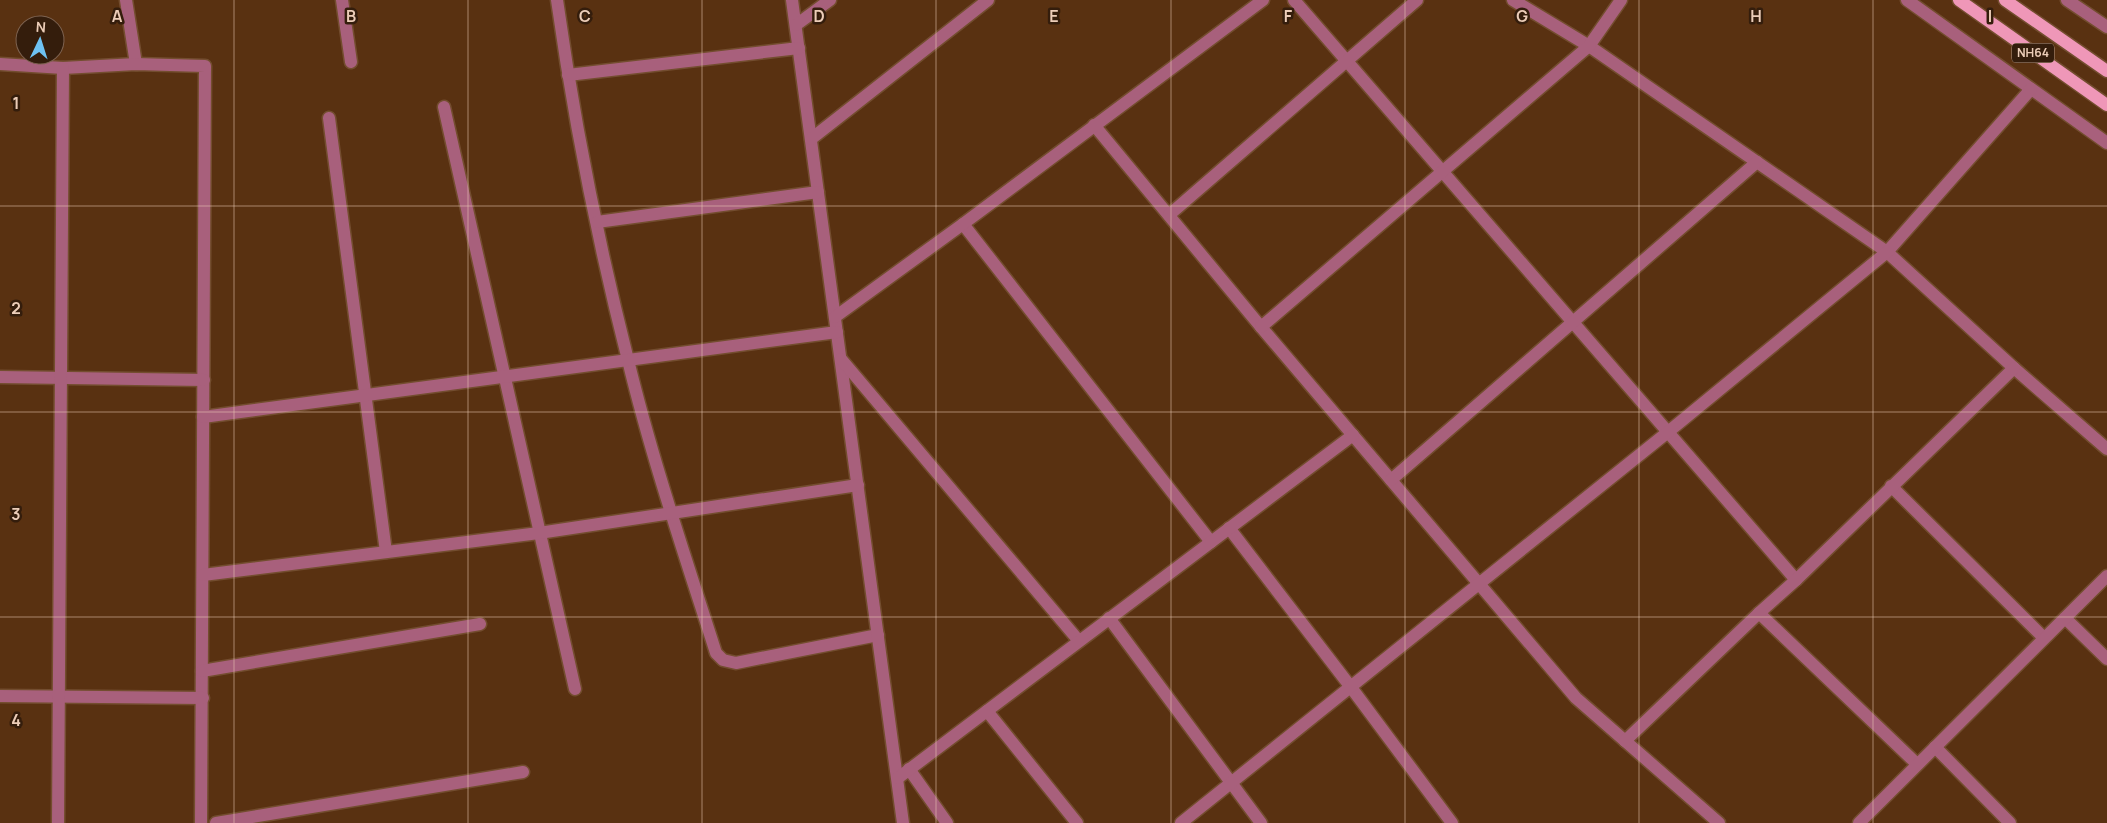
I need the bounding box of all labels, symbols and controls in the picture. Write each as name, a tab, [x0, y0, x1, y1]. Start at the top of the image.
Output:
text: A	[112, 5, 123, 27]
text: B	[346, 5, 356, 27]
text: C	[579, 5, 591, 27]
text: D	[813, 5, 825, 27]
text: E	[1049, 5, 1059, 27]
text: F	[1284, 5, 1293, 27]
text: G	[1516, 5, 1528, 27]
text: H	[1750, 5, 1762, 27]
text: I	[1988, 5, 1992, 27]
north arrow	[15, 15, 65, 65]
text: N	[35, 17, 47, 36]
road number: NH64	[2012, 44, 2054, 62]
text: 1	[12, 92, 20, 114]
text: 2	[11, 297, 21, 319]
text: 3	[11, 503, 21, 525]
text: 4	[11, 709, 21, 731]

